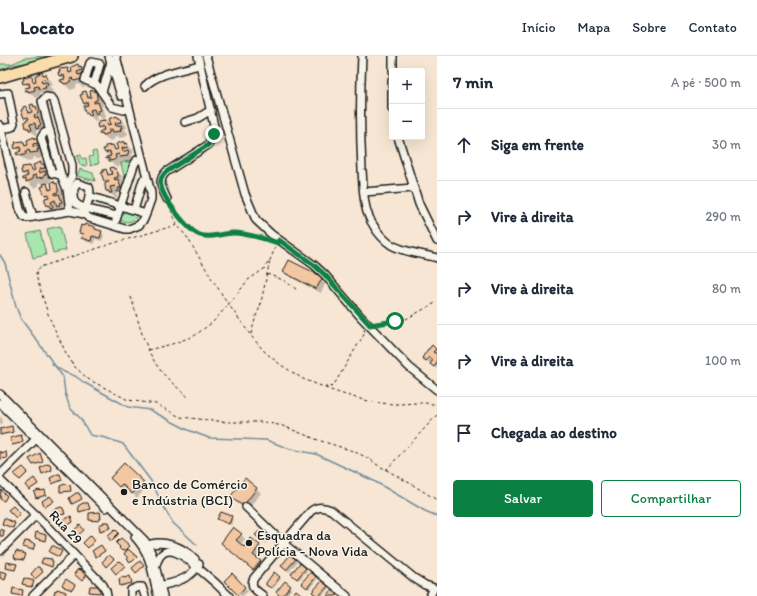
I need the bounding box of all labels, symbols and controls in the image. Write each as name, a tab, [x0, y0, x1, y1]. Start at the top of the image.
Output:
text: Locato	[20, 16, 74, 39]
text: Início	[522, 19, 556, 36]
text: Mapa	[578, 19, 610, 36]
text: Sobre	[632, 19, 666, 36]
text: Contato	[688, 19, 737, 36]
map controls	[389, 68, 425, 140]
button: +	[389, 68, 425, 104]
text: 7 min	[453, 72, 493, 92]
text: A pé · 500 m	[671, 75, 741, 90]
button: −	[389, 104, 425, 140]
route end	[205, 125, 223, 143]
icon: ahead	[453, 134, 475, 156]
text: Siga em frente	[491, 136, 584, 154]
text: 30 m	[712, 137, 741, 152]
icon: right	[453, 206, 475, 228]
text: Vire à direita	[491, 208, 574, 226]
text: 290 m	[705, 209, 741, 224]
icon: right	[453, 278, 475, 300]
text: Vire à direita	[491, 280, 574, 298]
text: 80 m	[712, 281, 741, 296]
route start	[386, 312, 404, 330]
icon: right	[453, 350, 475, 372]
text: Vire à direita	[491, 352, 574, 370]
text: 100 m	[705, 353, 741, 368]
icon: arrive	[453, 422, 475, 444]
text: Chegada ao destino	[491, 424, 617, 442]
place label: Banco de Comércio e Indústria (BCI)	[132, 476, 248, 509]
button: Salvar	[453, 480, 593, 517]
button: Compartilhar	[601, 480, 741, 517]
marker: Banco de Comércio e Indústria (BCI)	[119, 487, 129, 497]
street label: Rua 29	[45, 507, 86, 548]
place label: Esquadra da Polícia - Nova Vida	[257, 527, 369, 560]
marker: Esquadra da Polícia - Nova Vida	[244, 538, 254, 548]

